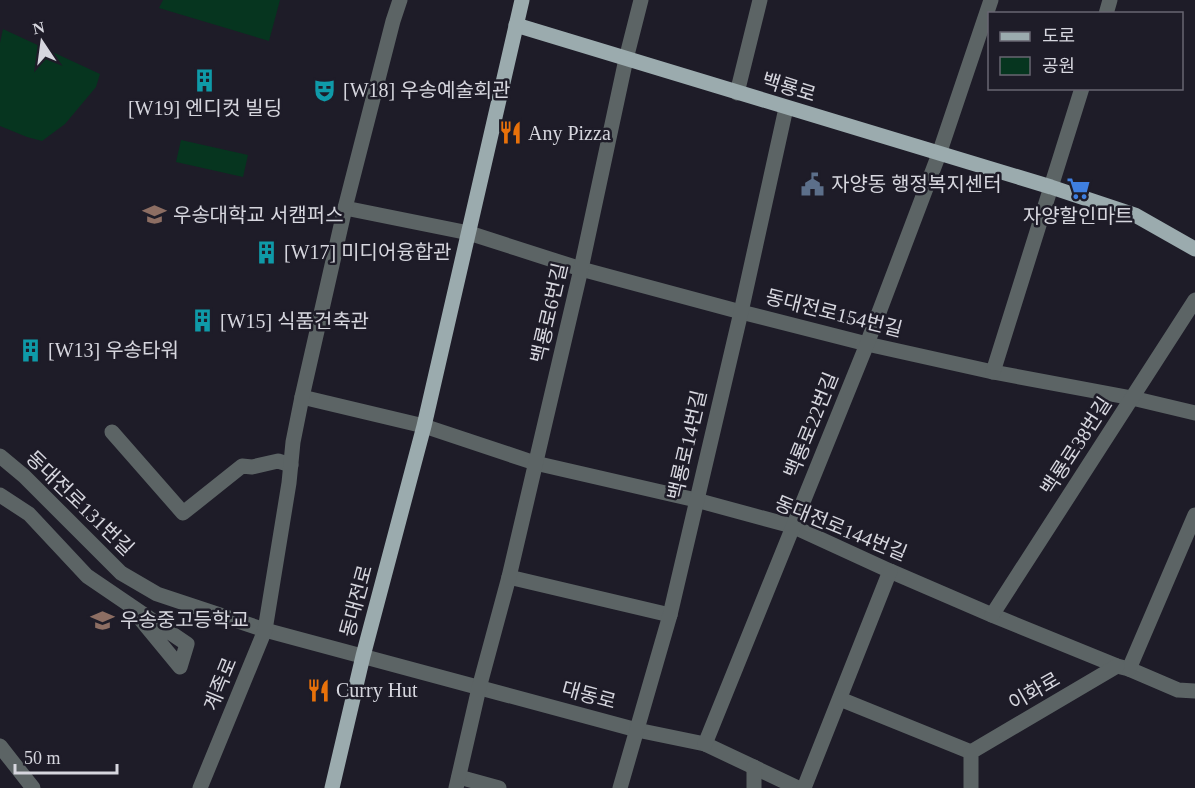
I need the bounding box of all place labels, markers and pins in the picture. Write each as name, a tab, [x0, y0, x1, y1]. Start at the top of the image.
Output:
building icon: [W19] 엔디컷 빌딩	[192, 67, 218, 93]
theatre icon: [W18] 우송예술회관	[312, 77, 338, 103]
place label: [W18] 우송예술회관	[343, 79, 511, 101]
place label: [W19] 엔디컷 빌딩	[128, 97, 282, 119]
restaurant icon: Any Pizza	[497, 120, 523, 146]
place label: Any Pizza	[528, 122, 611, 145]
public building icon: 자양동 행정복지센터	[800, 171, 826, 197]
place label: 자양동 행정복지센터	[831, 173, 1002, 195]
supermarket icon: 자양할인마트	[1065, 175, 1091, 201]
school or university icon: 우송대학교 서캠퍼스	[142, 202, 168, 228]
place label: 우송대학교 서캠퍼스	[173, 204, 344, 226]
place label: 자양할인마트	[1023, 205, 1133, 227]
building icon: [W17] 미디어융합관	[253, 239, 279, 265]
place label: [W17] 미디어융합관	[284, 241, 452, 263]
building icon: [W15] 식품건축관	[189, 308, 215, 334]
place label: [W15] 식품건축관	[220, 310, 369, 332]
building icon: [W13] 우송타워	[17, 337, 43, 363]
place label: [W13] 우송타워	[48, 339, 179, 361]
school or university icon: 우송중고등학교	[89, 607, 115, 633]
place label: 우송중고등학교	[120, 609, 249, 631]
restaurant icon: Curry Hut	[305, 677, 331, 703]
place label: Curry Hut	[336, 679, 418, 702]

